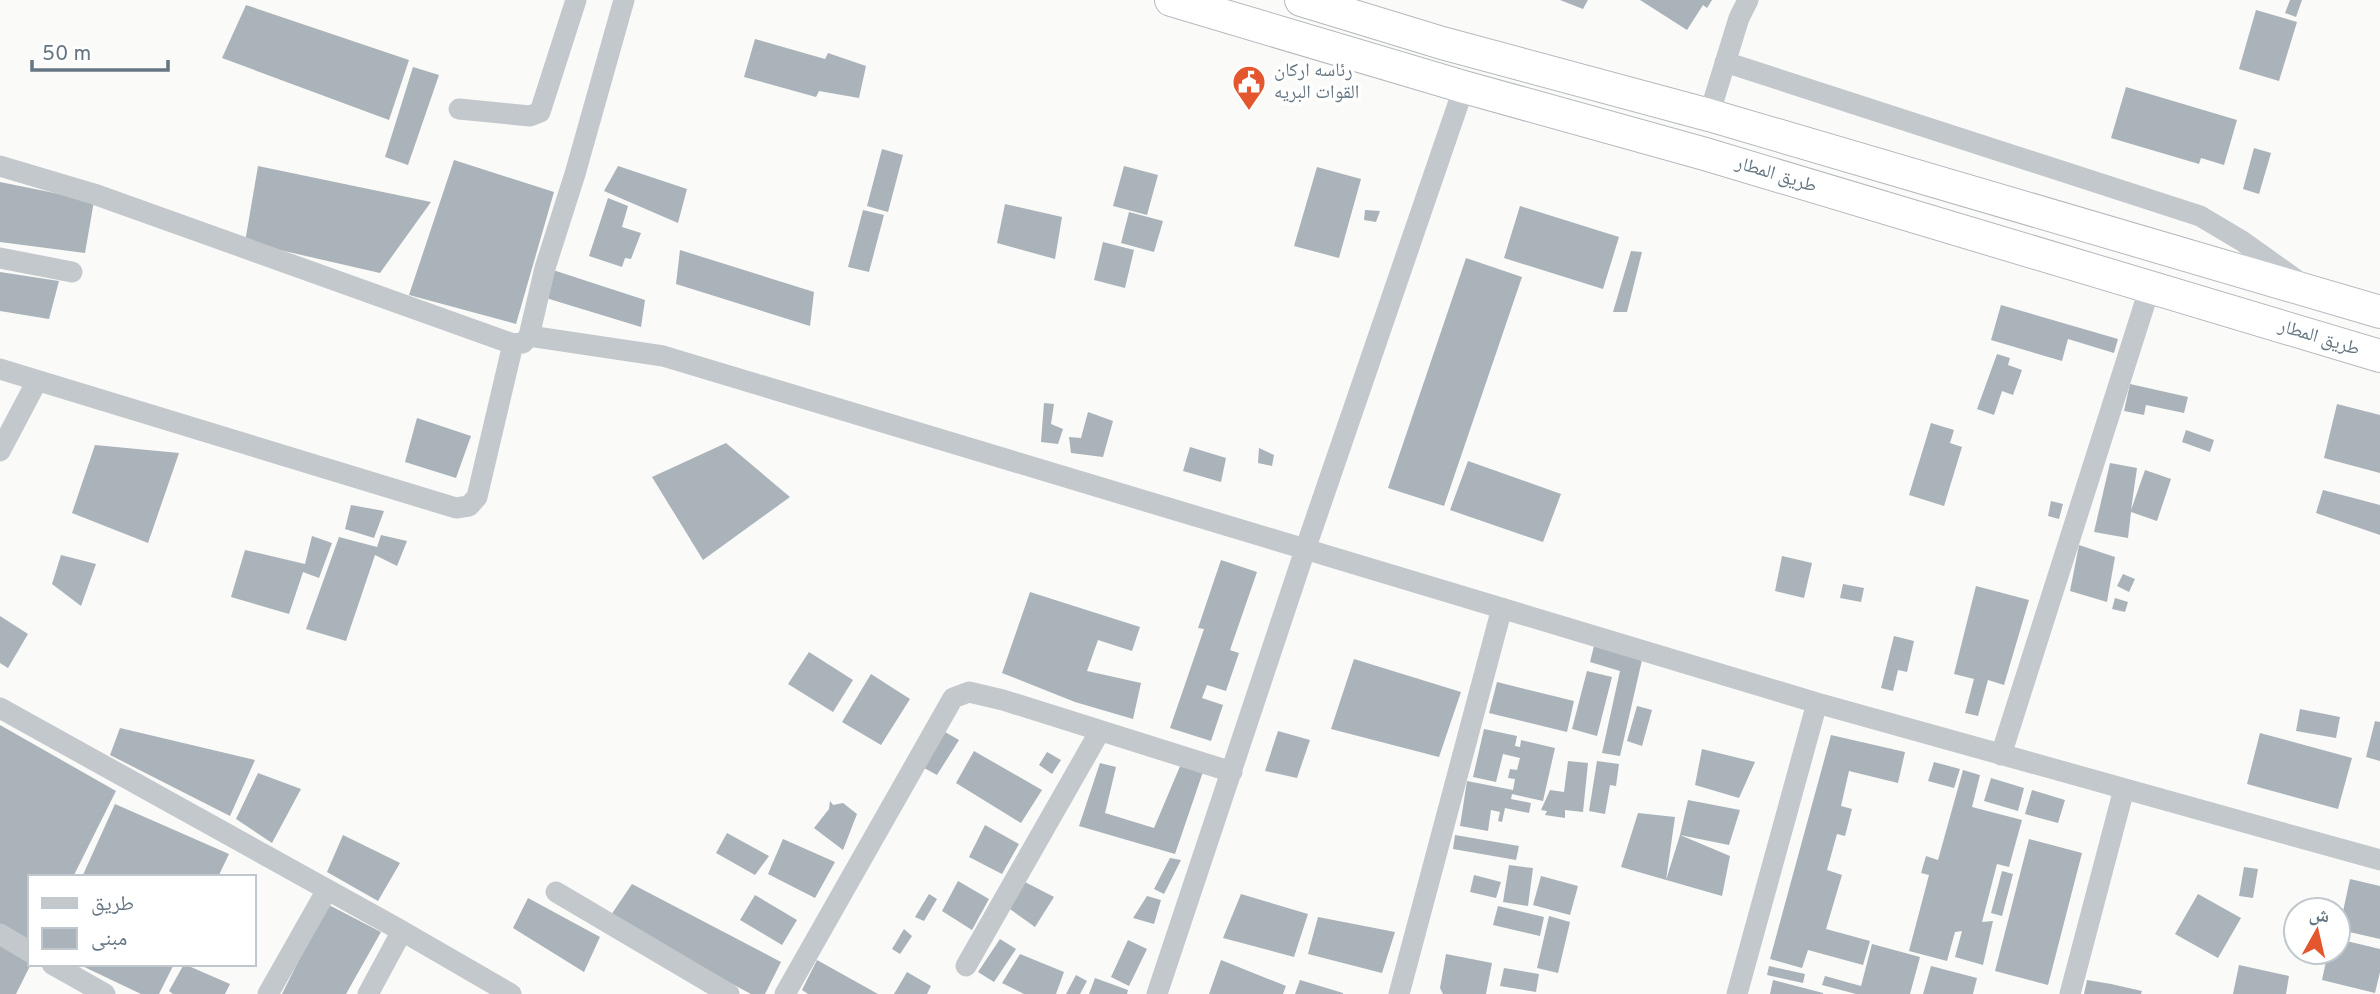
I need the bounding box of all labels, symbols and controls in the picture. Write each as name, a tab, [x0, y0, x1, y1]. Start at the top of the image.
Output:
scale bar	[32, 28, 168, 72]
text: 50 m	[42, 41, 91, 68]
place label: رئاسه اركان القوات البريه	[1274, 59, 1359, 105]
public building icon: رئاسه اركان القوات البريه	[1230, 63, 1268, 112]
street label: طريق المطار	[1731, 151, 1820, 199]
street label: طريق المطار	[2274, 314, 2363, 362]
legend	[28, 875, 256, 966]
text: طريق	[91, 891, 134, 918]
north arrow	[2282, 896, 2352, 966]
text: ش	[2307, 903, 2331, 929]
text: مبنى	[91, 926, 127, 953]

